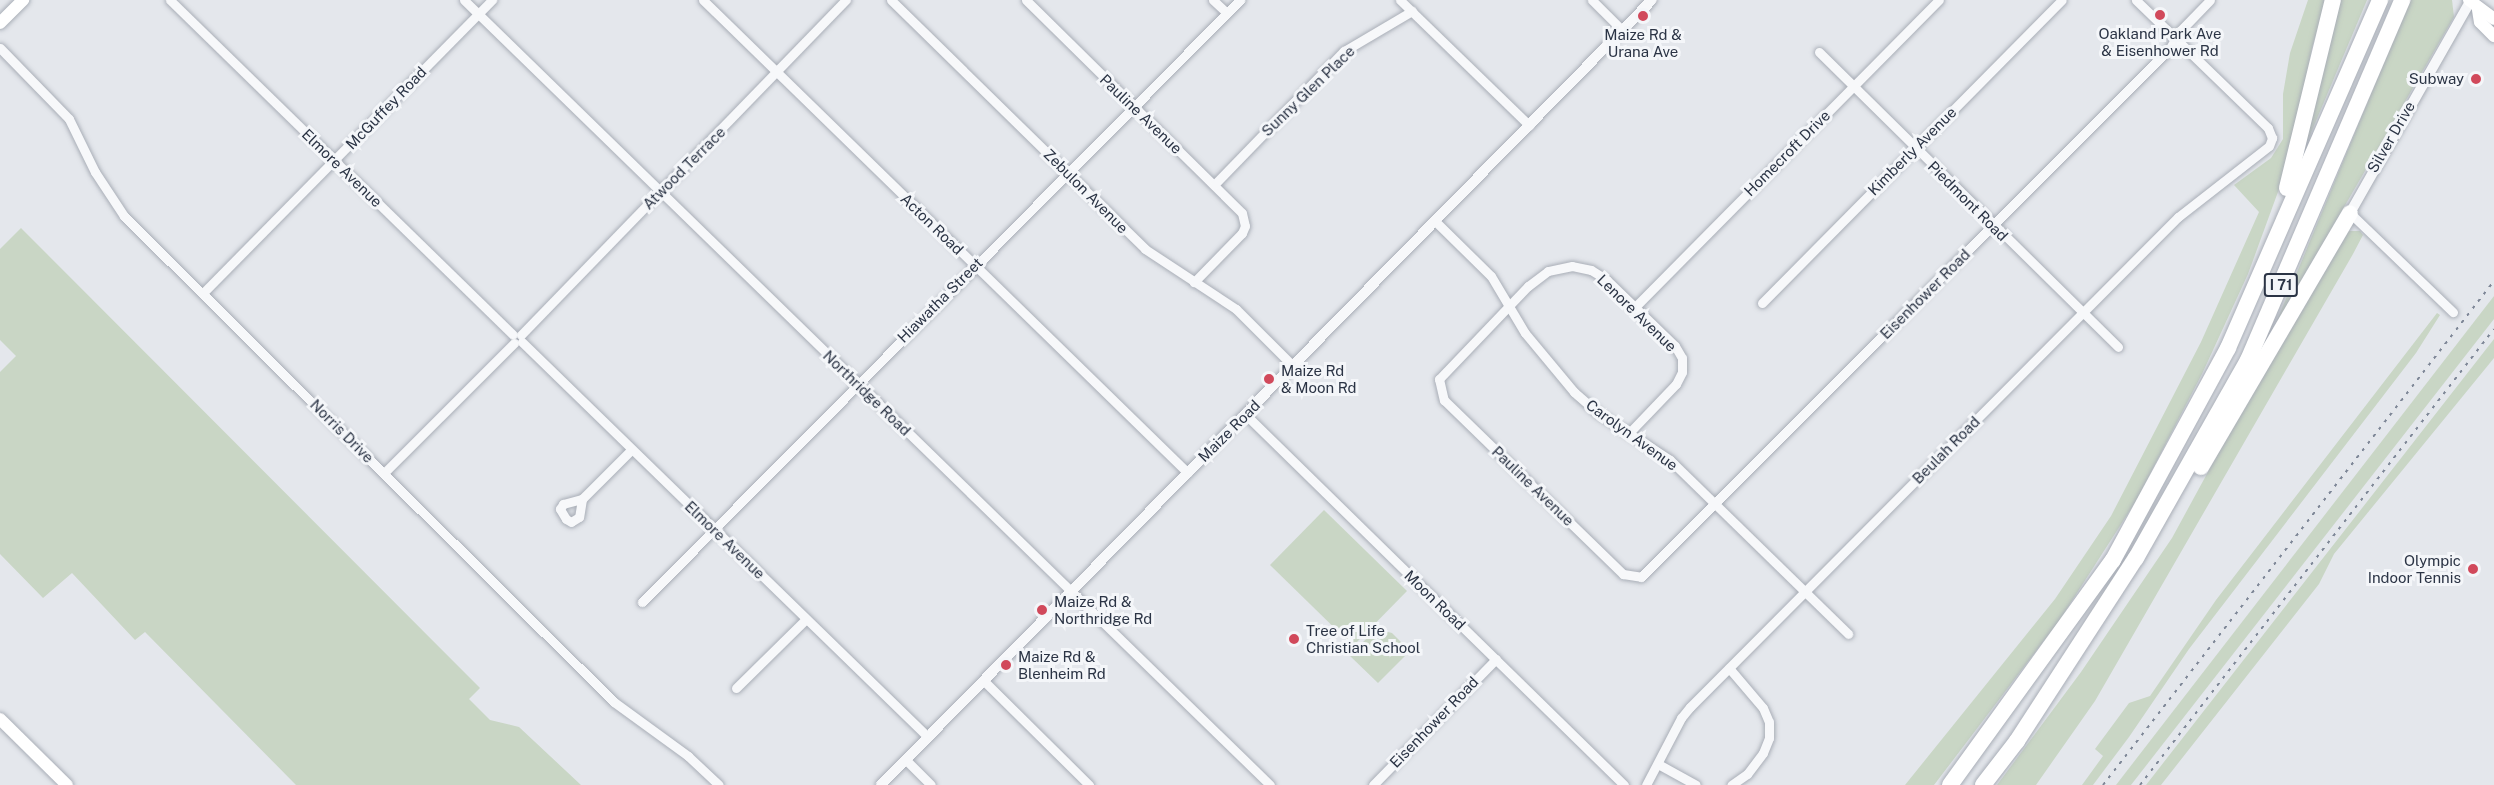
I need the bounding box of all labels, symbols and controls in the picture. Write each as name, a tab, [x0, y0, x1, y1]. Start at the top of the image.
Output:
marker: Oakland Park Ave & Eisenhower Rd	[2153, 8, 2167, 22]
marker: Maize Rd & Urana Ave	[1636, 9, 1650, 23]
place label: Oakland Park Ave & Eisenhower Rd	[2099, 24, 2221, 59]
place label: Maize Rd & Urana Ave	[1604, 25, 1682, 60]
street label: Sunny Glen Place	[1258, 42, 1358, 140]
street label: McGuffey Road	[342, 63, 430, 153]
street label: Pauline Avenue	[1096, 70, 1186, 158]
place label: Subway	[2409, 70, 2464, 88]
marker: Subway	[2469, 72, 2483, 86]
street label: Silver Drive	[2363, 98, 2419, 176]
street label: Kimberly Avenue	[1864, 103, 1960, 199]
street label: Homecroft Drive	[1740, 106, 1834, 200]
street label: Atwood Terrace	[639, 123, 729, 213]
street label: Elmore Avenue	[298, 125, 386, 211]
street label: Zebulon Avenue	[1040, 145, 1132, 237]
street label: Piedmont Road	[1924, 157, 2012, 245]
street label: Acton Road	[897, 190, 967, 258]
street label: Eisenhower Road	[1876, 245, 1974, 343]
street label: Hiawatha Street	[894, 254, 986, 346]
street label: Lenore Avenue	[1594, 271, 1680, 355]
road number: I 71	[2263, 274, 2299, 296]
street label: Northridge Road	[819, 347, 915, 439]
place label: Maize Rd & Moon Rd	[1281, 361, 1357, 396]
marker: Maize Rd & Moon Rd	[1262, 372, 1276, 386]
street label: Norris Drive	[307, 396, 377, 466]
street label: Maize Road	[1194, 396, 1264, 466]
street label: Carolyn Avenue	[1583, 396, 1681, 474]
street label: Beulah Road	[1909, 413, 1983, 487]
street label: Pauline Avenue	[1488, 442, 1578, 530]
street label: Elmore Avenue	[681, 497, 769, 583]
place label: Olympic Indoor Tennis	[2368, 551, 2461, 586]
marker: Olympic Indoor Tennis	[2466, 562, 2480, 576]
street label: Moon Road	[1401, 566, 1469, 634]
place label: Maize Rd & Northridge Rd	[1054, 592, 1152, 627]
marker: Maize Rd & Northridge Rd	[1035, 603, 1049, 617]
place label: Tree of Life Christian School	[1306, 621, 1420, 656]
marker: Tree of Life Christian School	[1287, 632, 1301, 646]
place label: Maize Rd & Blenheim Rd	[1018, 647, 1106, 682]
marker: Maize Rd & Blenheim Rd	[999, 658, 1013, 672]
street label: Eisenhower Road	[1386, 673, 1482, 771]

